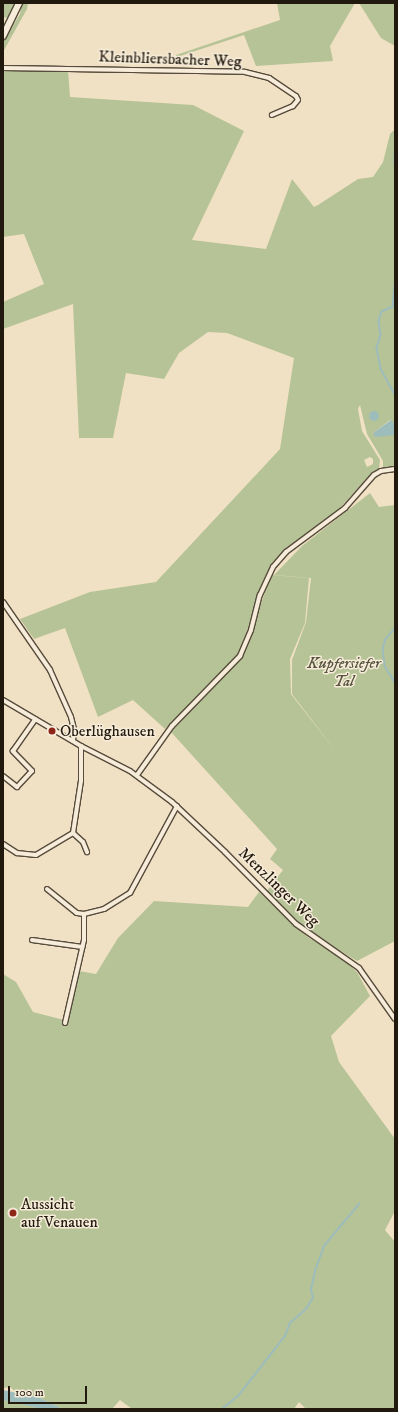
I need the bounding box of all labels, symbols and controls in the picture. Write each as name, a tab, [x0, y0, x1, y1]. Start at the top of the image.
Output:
street label: Kleinbliersbacher Weg	[98, 47, 242, 71]
park label: Kupfersiefer Tal	[307, 653, 381, 691]
place label: Oberlüghausen	[60, 721, 155, 741]
marker: Oberlüghausen	[47, 726, 57, 736]
street label: Menzlinger Weg	[234, 843, 324, 931]
place label: Aussicht auf Venauen	[21, 1194, 98, 1232]
marker: Aussicht auf Venauen	[8, 1208, 18, 1218]
scale bar	[10, 1378, 89, 1404]
text: 100 m	[15, 1385, 44, 1400]

